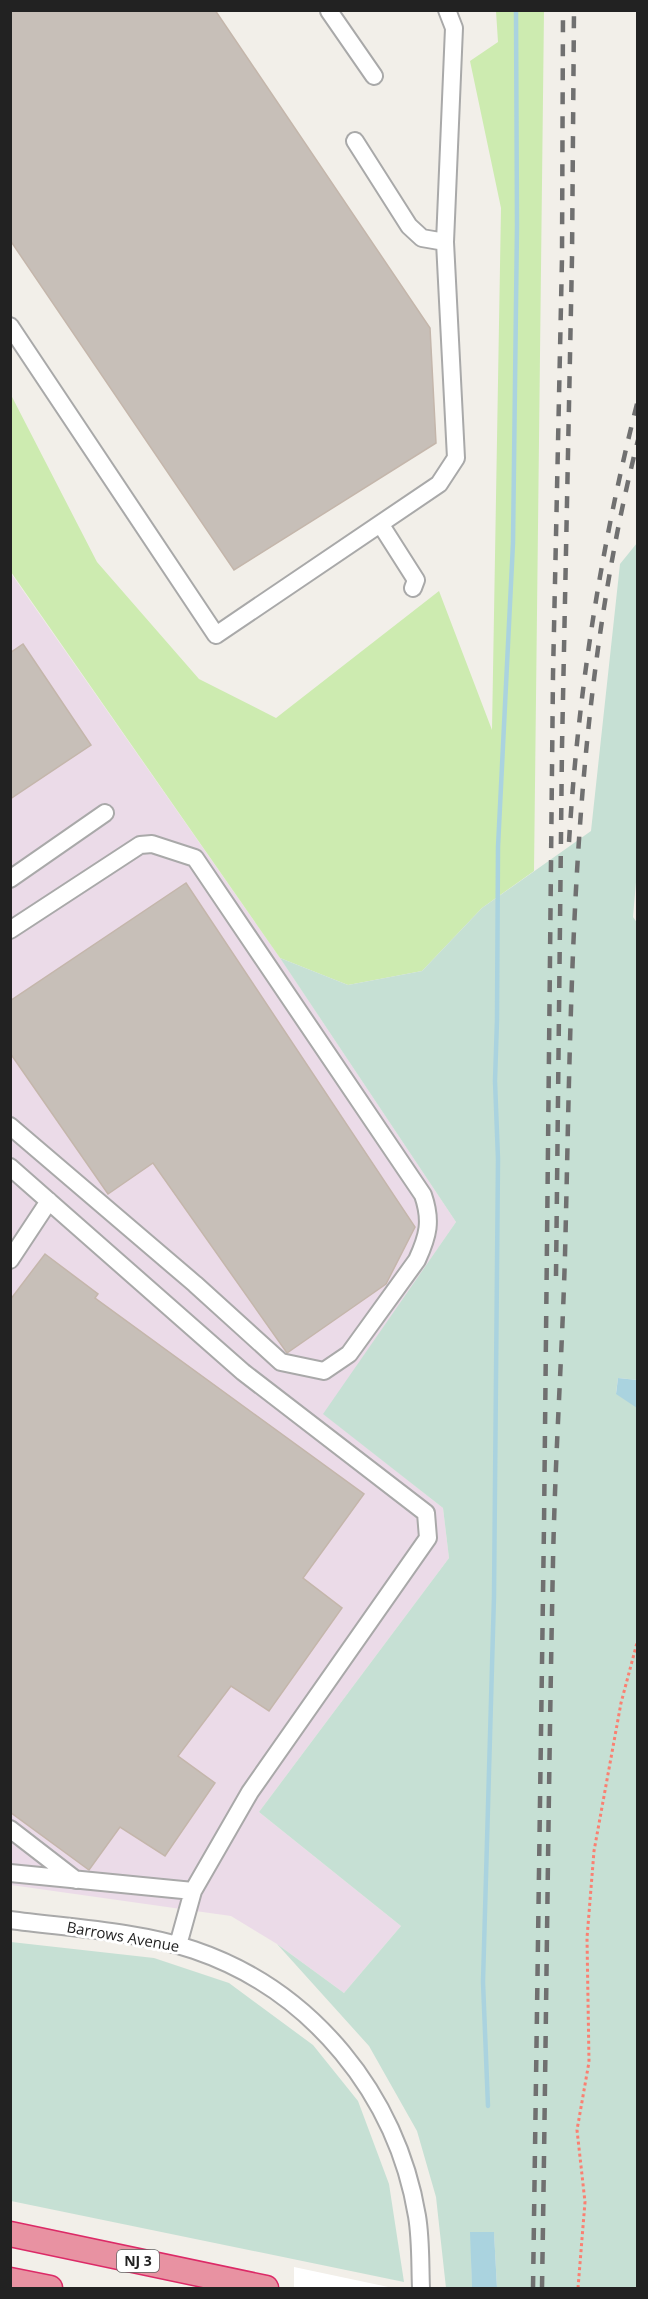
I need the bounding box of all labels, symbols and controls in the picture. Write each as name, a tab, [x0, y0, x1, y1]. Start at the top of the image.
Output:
street label: Barrows Avenue	[65, 1916, 181, 1956]
road number: NJ 3	[117, 2250, 159, 2272]

